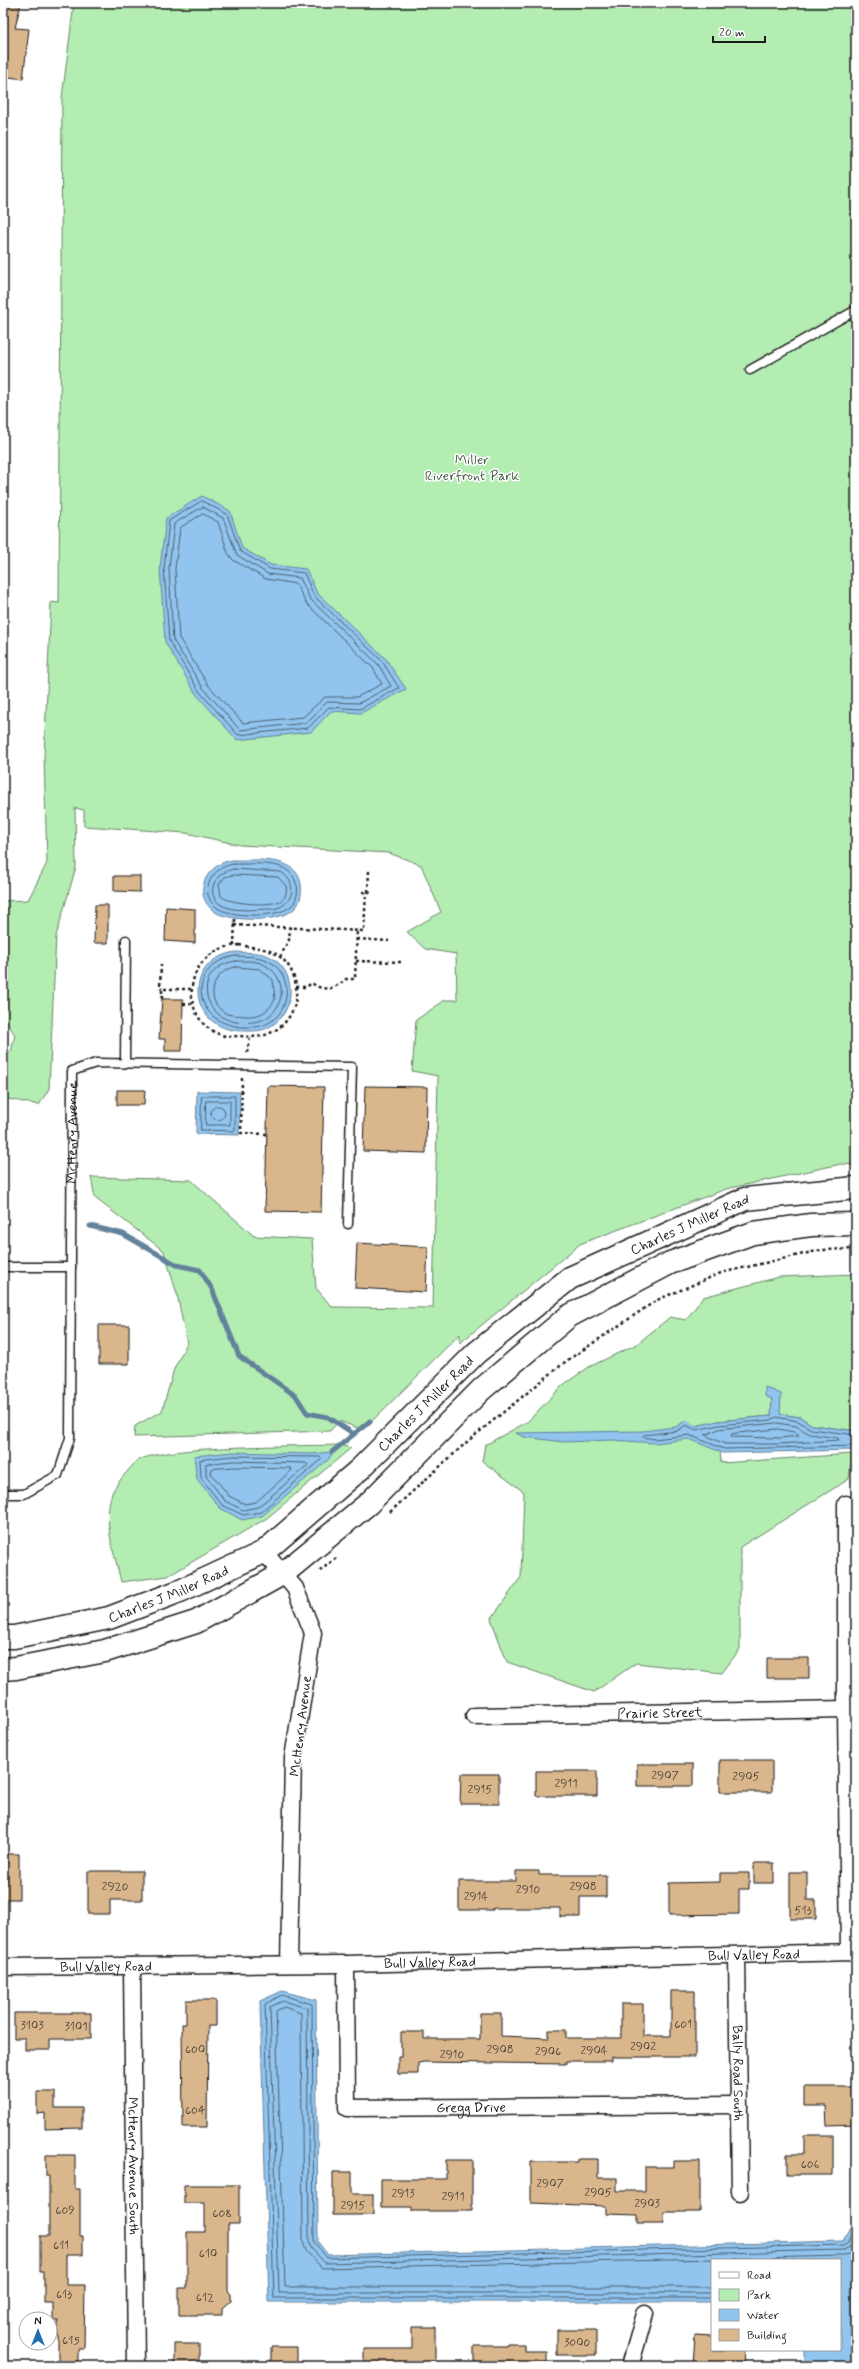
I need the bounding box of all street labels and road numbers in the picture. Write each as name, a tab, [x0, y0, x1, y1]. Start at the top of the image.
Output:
street label: McHenry Avenue	[63, 1082, 82, 1184]
street label: Charles J Miller Road	[628, 1191, 750, 1260]
street label: Charles J Miller Road	[374, 1352, 478, 1456]
street label: Charles J Miller Road	[106, 1562, 232, 1627]
street label: McHenry Avenue	[286, 1675, 316, 1778]
street label: Prairie Street	[617, 1704, 704, 1723]
street label: Bull Valley Road	[708, 1945, 800, 1965]
street label: Bull Valley Road	[384, 1953, 476, 1973]
street label: Bull Valley Road	[60, 1958, 152, 1977]
street label: Bally Road South	[728, 2025, 747, 2121]
street label: McHenry Avenue South	[123, 2097, 143, 2235]
street label: Gregg Drive	[436, 2099, 506, 2118]

